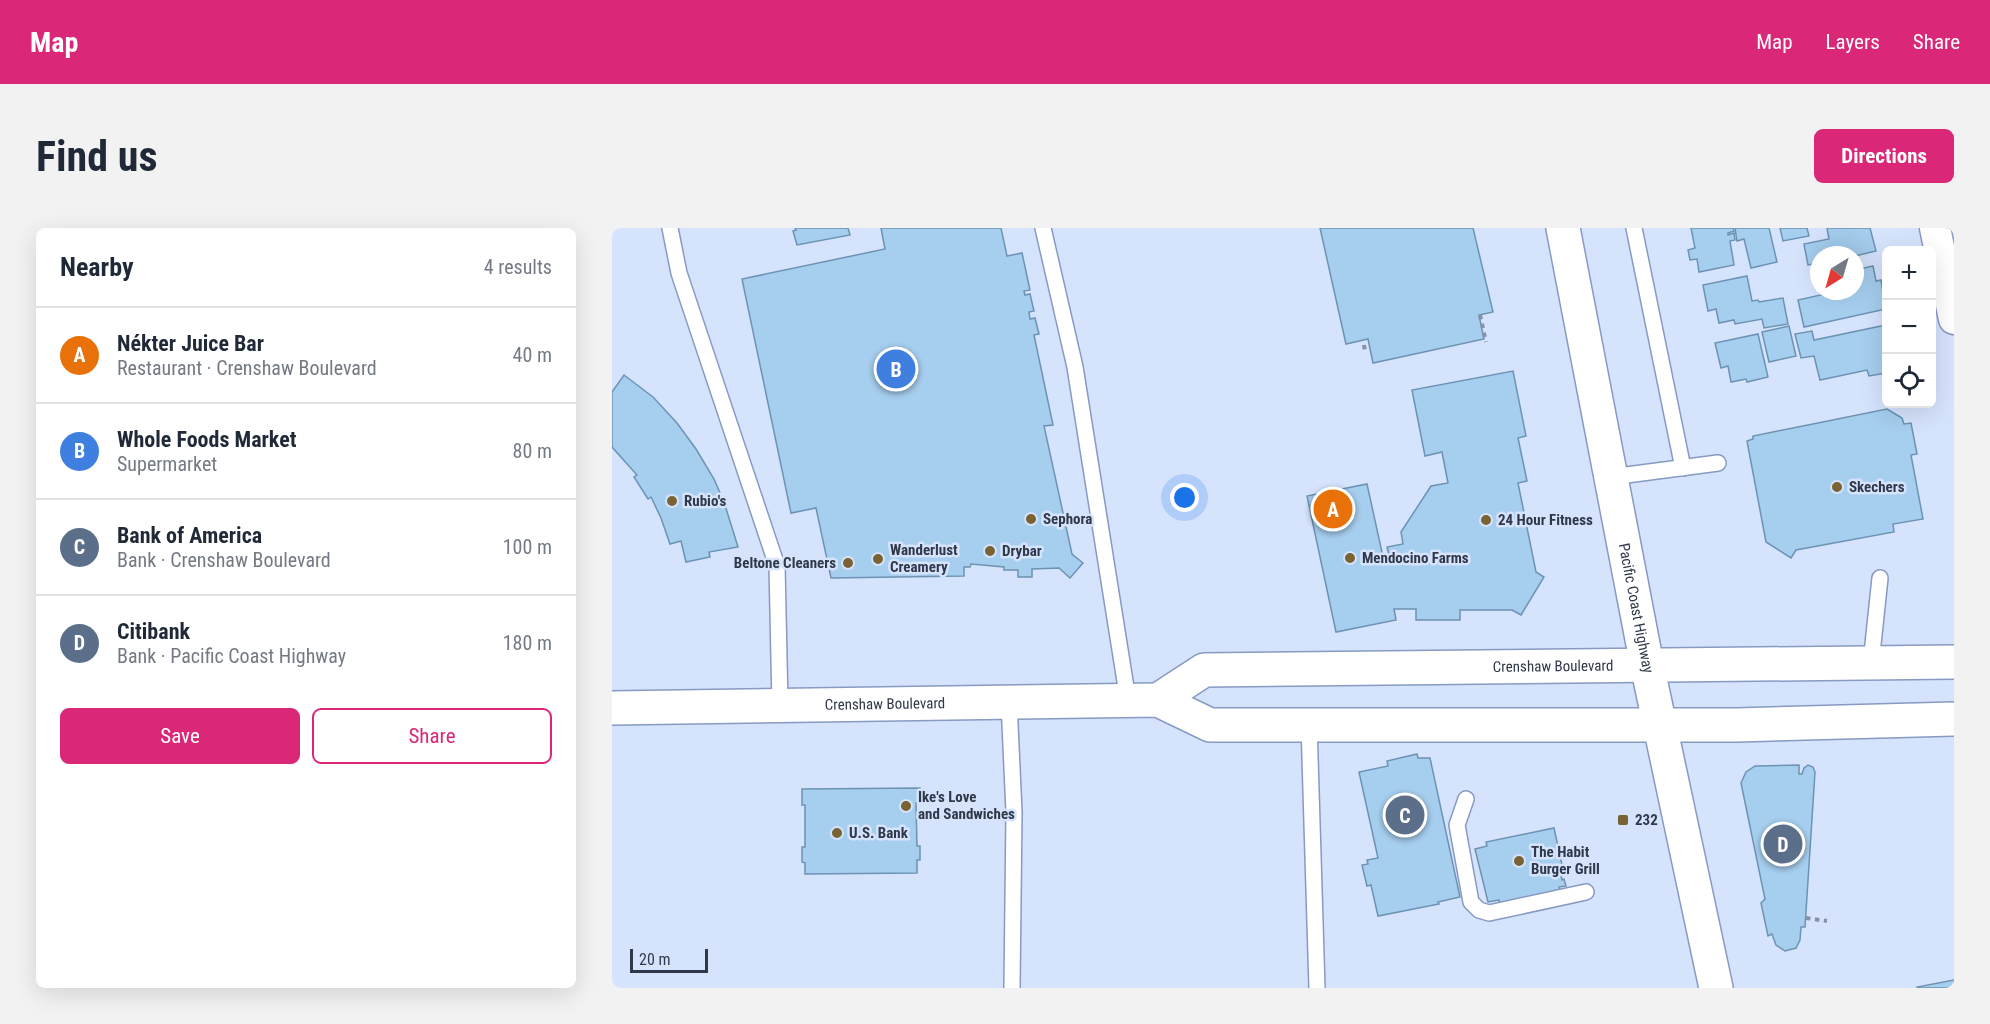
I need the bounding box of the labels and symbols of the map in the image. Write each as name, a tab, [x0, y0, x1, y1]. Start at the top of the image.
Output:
north arrow	[1810, 246, 1864, 300]
pin: B	[876, 346, 916, 392]
place label: Skechers	[1849, 478, 1905, 496]
marker: Skechers	[1830, 480, 1844, 494]
your location	[1170, 483, 1199, 512]
pin: A	[1314, 486, 1352, 532]
place label: Rubio's	[684, 492, 726, 510]
marker: Rubio's	[665, 494, 679, 508]
place label: Sephora	[1043, 510, 1092, 528]
place label: 24 Hour Fitness	[1498, 511, 1593, 529]
marker: Sephora	[1024, 512, 1038, 526]
marker: 24 Hour Fitness	[1479, 513, 1493, 527]
place label: Wanderlust Creamery	[890, 541, 958, 576]
place label: Drybar	[1002, 542, 1042, 560]
street label: Pacific Coast Highway	[1615, 542, 1657, 675]
marker: Drybar	[983, 544, 997, 558]
place label: Mendocino Farms	[1362, 549, 1469, 567]
marker: Mendocino Farms	[1343, 551, 1357, 565]
marker: Wanderlust Creamery	[871, 552, 885, 566]
place label: Beltone Cleaners	[734, 554, 836, 572]
marker: Beltone Cleaners	[841, 556, 855, 570]
street label: Crenshaw Boulevard	[1493, 657, 1613, 676]
street label: Crenshaw Boulevard	[825, 694, 945, 714]
place label: Ike's Love and Sandwiches	[918, 788, 1015, 823]
pin: C	[1386, 792, 1424, 838]
marker: Ike's Love and Sandwiches	[899, 799, 913, 813]
place label: 232	[1635, 811, 1658, 829]
marker: 232	[1616, 813, 1630, 827]
pin: D	[1764, 822, 1802, 866]
place label: U.S. Bank	[849, 824, 909, 842]
marker: U.S. Bank	[830, 826, 844, 840]
place label: The Habit Burger Grill	[1531, 843, 1600, 878]
marker: The Habit Burger Grill	[1512, 854, 1526, 868]
scale bar	[630, 946, 708, 974]

